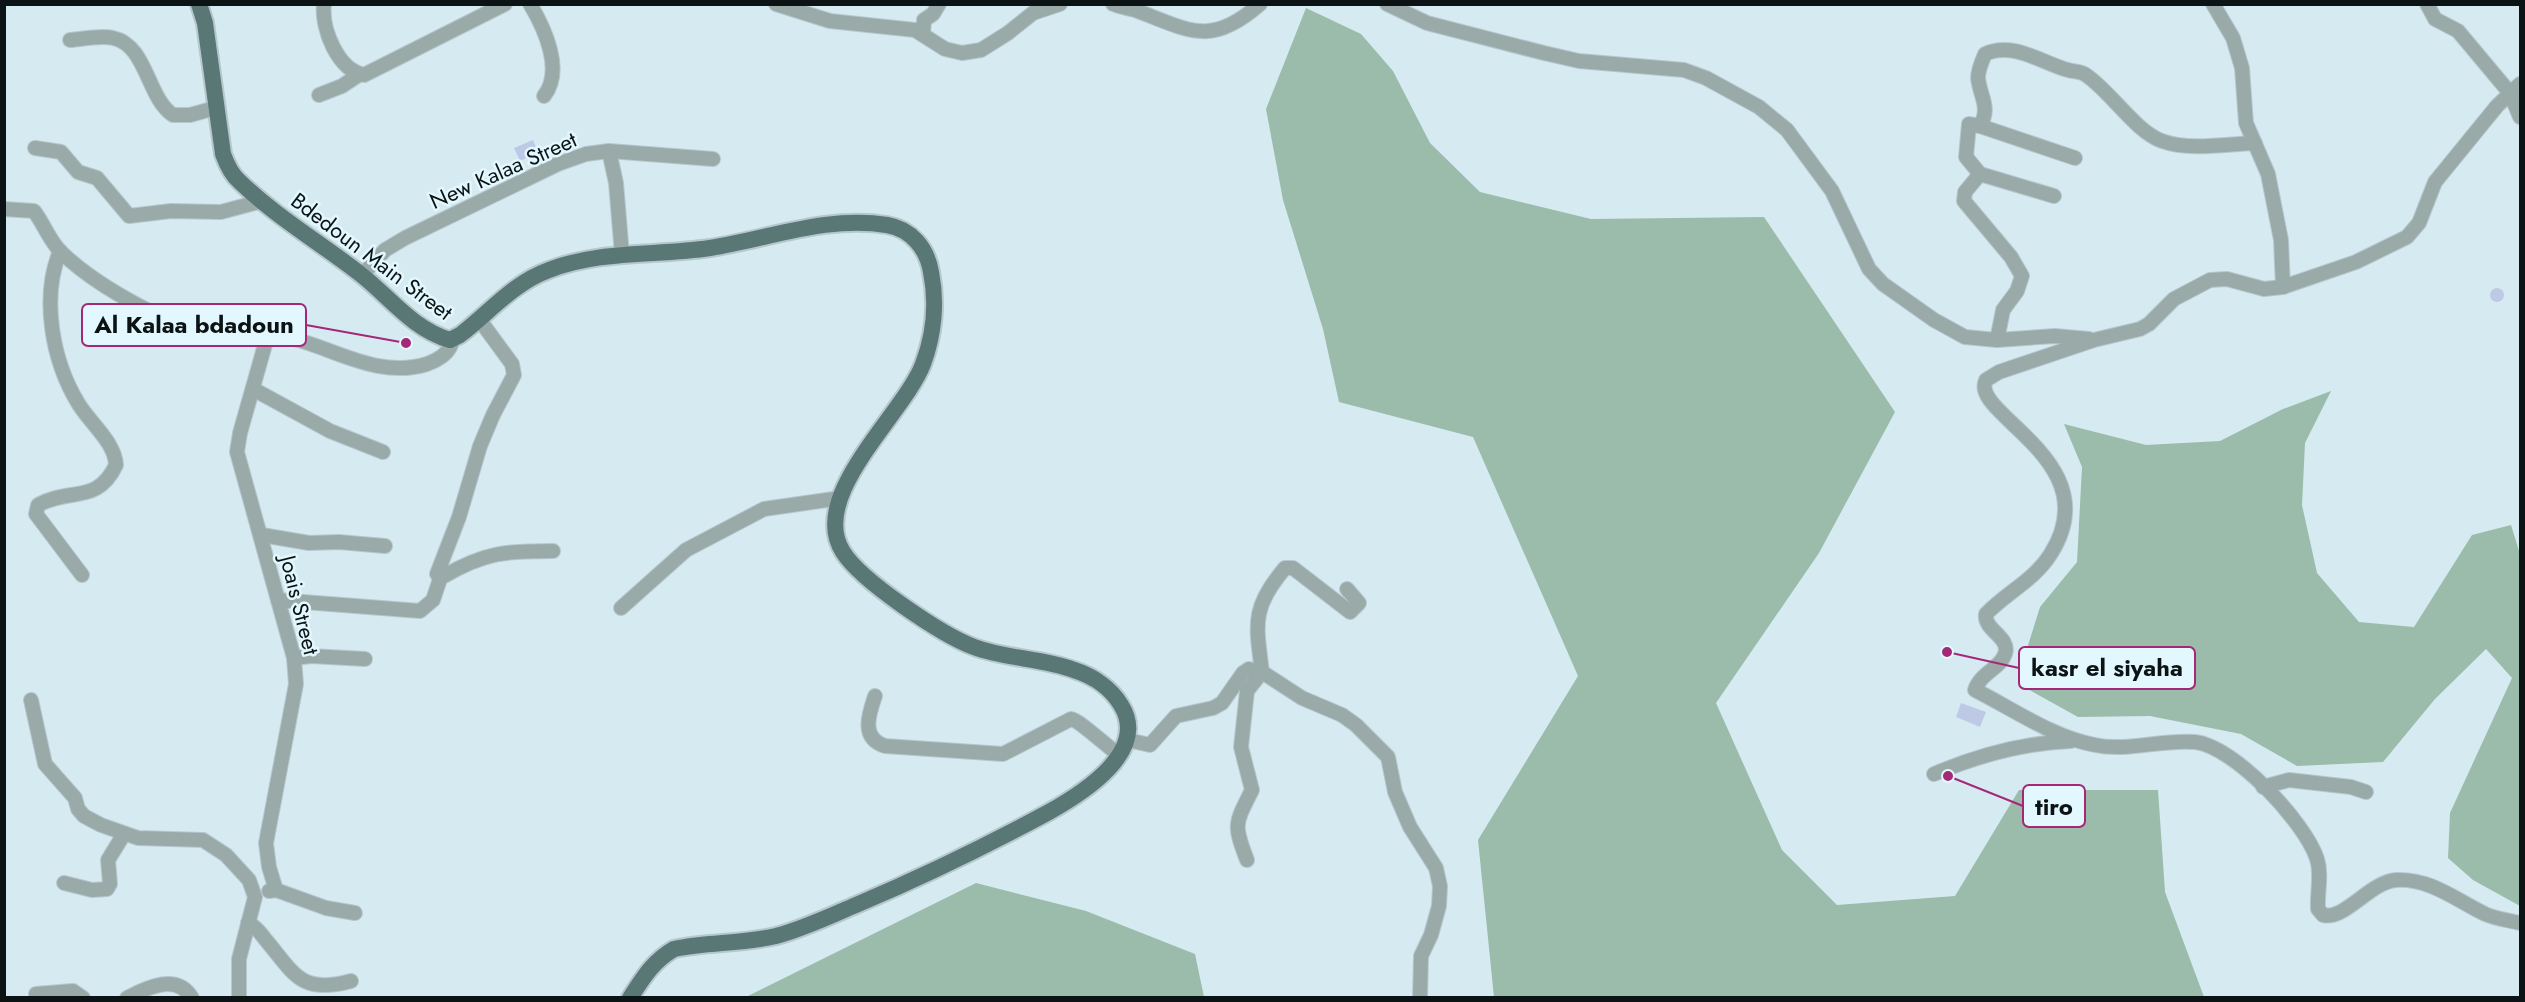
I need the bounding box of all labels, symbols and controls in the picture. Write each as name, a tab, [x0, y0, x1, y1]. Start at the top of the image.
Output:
street label: New Kalaa Street	[424, 123, 582, 217]
street label: Bdedoun Main Street	[284, 184, 460, 328]
callout: Al Kalaa bdadoun	[82, 304, 306, 346]
text: Al Kalaa bdadoun	[93, 307, 294, 342]
street label: Joais Street	[271, 549, 328, 659]
callout: kasr el siyaha	[2019, 647, 2195, 689]
text: kasr el siyaha	[2031, 650, 2183, 685]
callout: tiro	[2023, 785, 2085, 827]
text: tiro	[2035, 789, 2073, 824]

